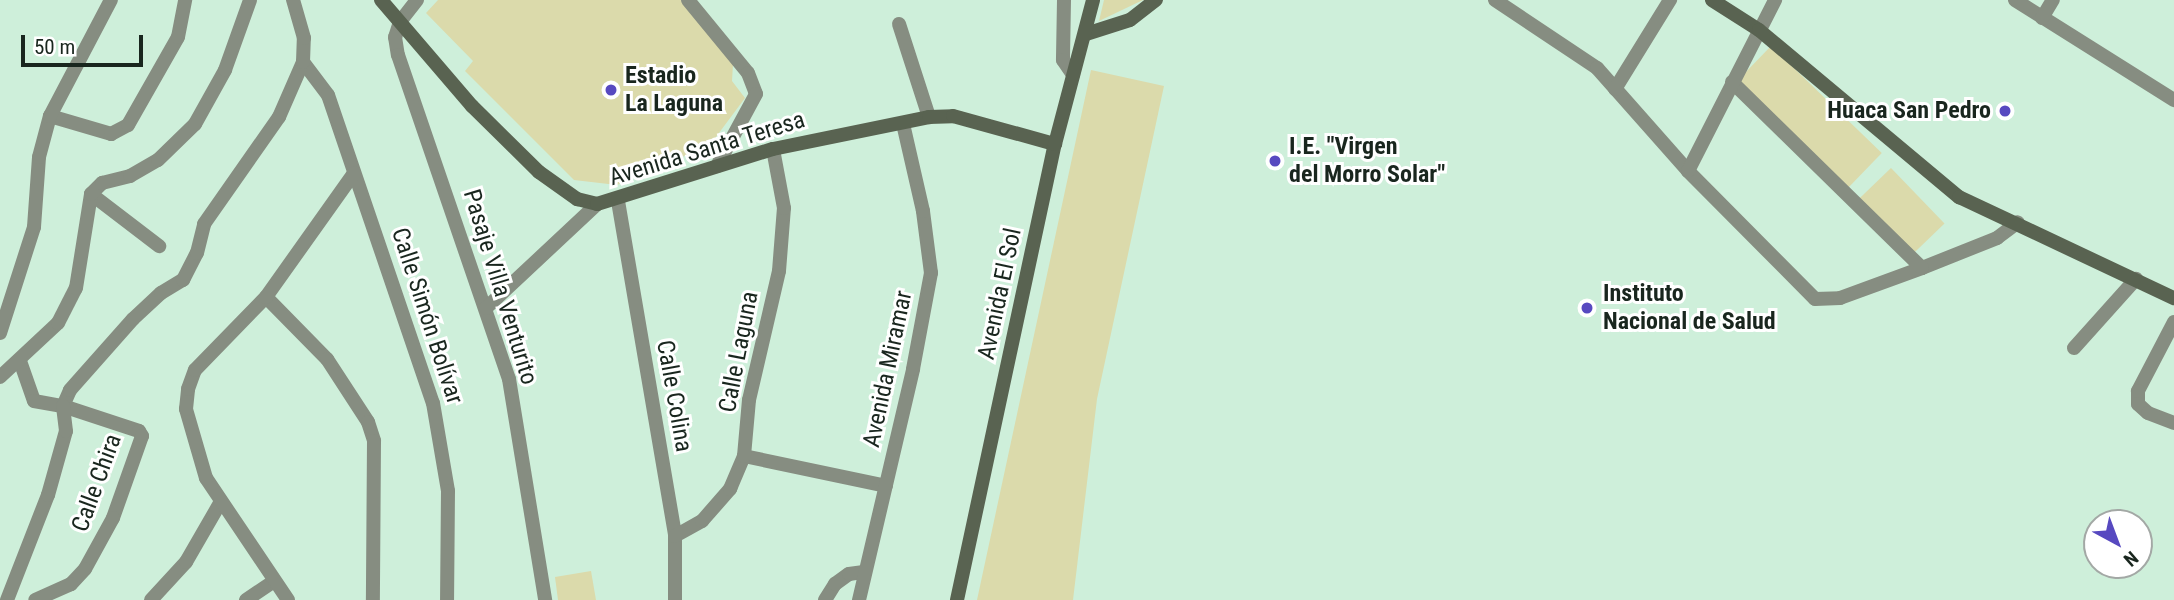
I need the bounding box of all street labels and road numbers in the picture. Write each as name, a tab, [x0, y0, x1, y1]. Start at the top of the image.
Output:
street label: Avenida Santa Teresa	[605, 105, 809, 193]
street label: Pasaje Villa Venturito	[457, 186, 543, 388]
street label: Calle Simón Bolívar	[385, 224, 469, 408]
street label: Avenida El Sol	[972, 226, 1028, 362]
street label: Avenida Miramar	[857, 288, 919, 450]
street label: Calle Laguna	[713, 289, 765, 415]
street label: Calle Colina	[650, 338, 698, 454]
street label: Calle Chira	[66, 430, 128, 536]

